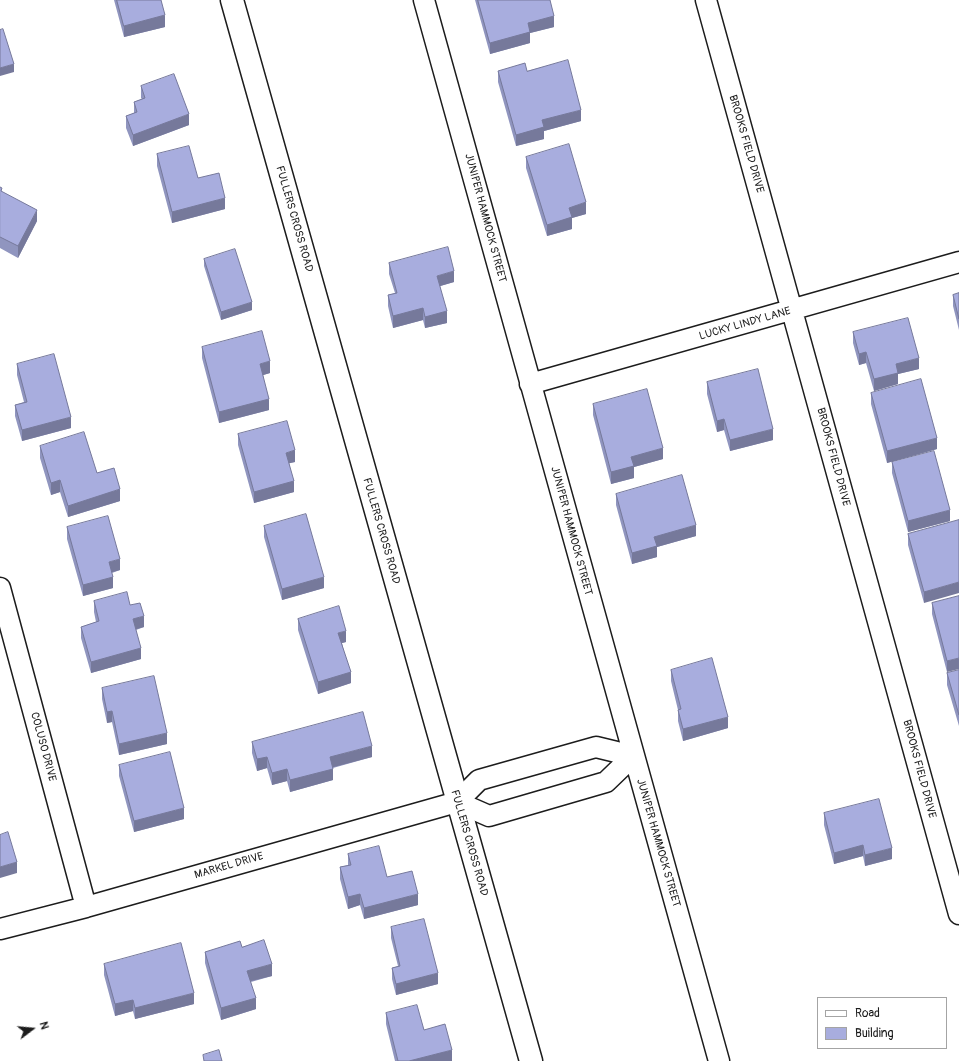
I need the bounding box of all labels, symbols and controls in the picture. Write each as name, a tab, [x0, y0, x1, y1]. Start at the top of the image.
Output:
street label: BROOKS FIELD DRIVE	[726, 93, 766, 195]
street label: JUNIPER HAMMOCK STREET	[461, 152, 509, 284]
street label: FULLERS CROSS ROAD	[273, 164, 315, 274]
street label: LUCKY LINDY LANE	[698, 305, 792, 343]
street label: BROOKS FIELD DRIVE	[813, 406, 853, 508]
street label: JUNIPER HAMMOCK STREET	[547, 465, 595, 597]
street label: FULLERS CROSS ROAD	[360, 476, 402, 586]
street label: COLUSO DRIVE	[27, 711, 59, 783]
street label: BROOKS FIELD DRIVE	[899, 718, 939, 820]
street label: JUNIPER HAMMOCK STREET	[633, 777, 683, 909]
street label: FULLERS CROSS ROAD	[448, 788, 490, 898]
street label: MARKEL DRIVE	[193, 850, 265, 882]
legend	[817, 997, 947, 1049]
text: Road	[855, 1006, 880, 1021]
north arrow	[12, 1009, 52, 1049]
text: N	[37, 1020, 51, 1031]
text: Building	[855, 1026, 894, 1041]

